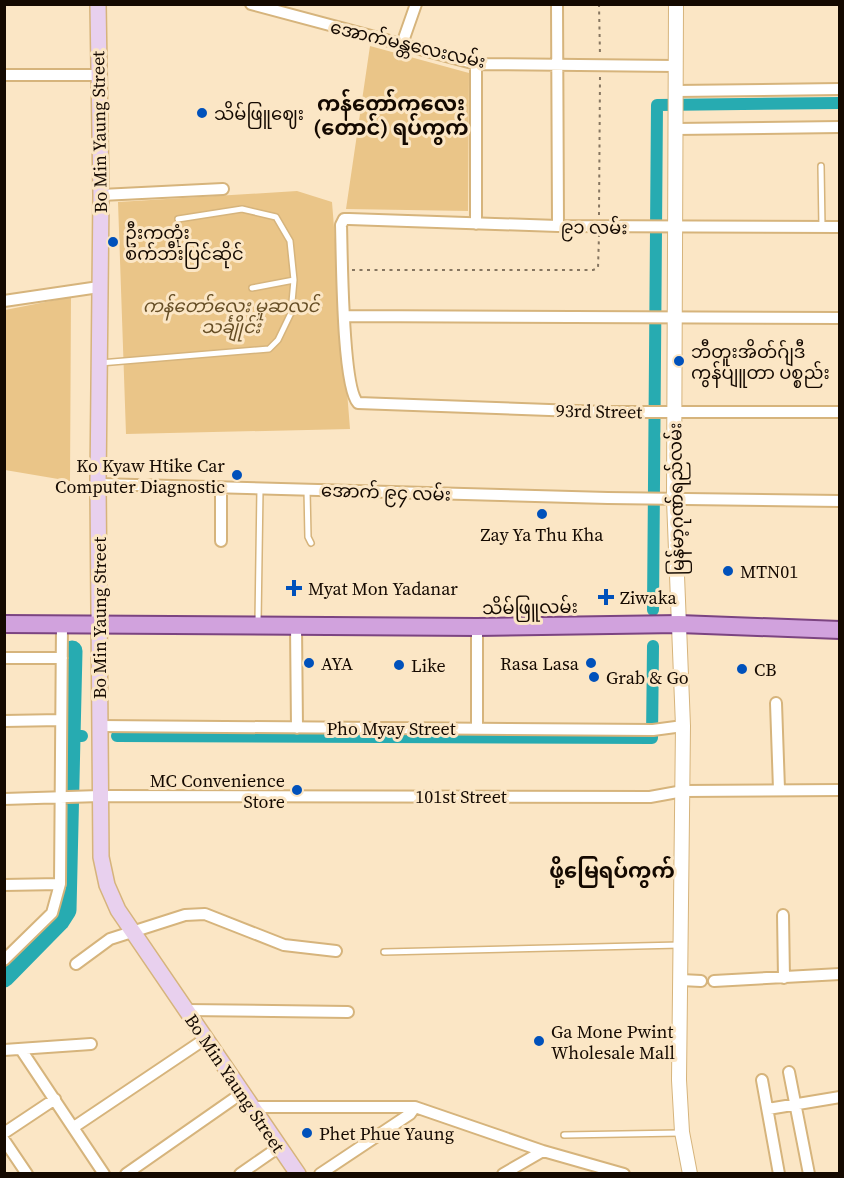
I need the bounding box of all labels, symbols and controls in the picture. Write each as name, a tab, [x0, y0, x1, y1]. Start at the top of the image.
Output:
street label: အောက်မန္တလေးလမ်း	[327, 14, 488, 77]
street label: Bo Min Yaung Street	[85, 51, 113, 213]
district label: ကန်တော်ကလေး (တောင်) ရပ်ကွက်	[313, 88, 469, 145]
place label: သိမ်ဖြူဈေး	[214, 100, 304, 129]
marker: သိမ်ဖြူဈေး	[195, 106, 209, 120]
street label: ၉၁ လမ်း	[560, 214, 628, 243]
place label: ဦးကတုံး စက်ဘီးပြင်ဆိုင်	[125, 220, 244, 269]
marker: ဦးကတုံး စက်ဘီးပြင်ဆိုင်	[106, 235, 120, 249]
park label: ကန်တော်လေး မူဆလင် သင်္ချိုင်း	[143, 293, 321, 342]
place label: ဘီတူးအိတ်ဂ်ျဒီ ကွန်ပျူတာ ပစ္စည်း	[691, 338, 830, 388]
marker: ဘီတူးအိတ်ဂ်ျဒီ ကွန်ပျူတာ ပစ္စည်း	[672, 354, 686, 368]
street label: 93rd Street	[556, 398, 643, 424]
street label: မြန်မာ့ဂုဏ်ရည်လမ်း	[662, 422, 693, 575]
place label: Ko Kyaw Htike Car Computer Diagnostic	[55, 453, 225, 499]
marker: Ko Kyaw Htike Car Computer Diagnostic	[230, 468, 244, 482]
street label: အောက် ၉၄ လမ်း	[321, 477, 451, 510]
marker: Zay Ya Thu Kha	[535, 507, 549, 521]
place label: Zay Ya Thu Kha	[481, 522, 604, 547]
street label: Bo Min Yaung Street	[87, 537, 112, 699]
place label: MTN01	[740, 559, 798, 584]
marker: MTN01	[721, 564, 735, 578]
place label: Myat Mon Yadanar	[308, 576, 458, 601]
marker: Myat Mon Yadanar	[285, 579, 303, 597]
place label: Ziwaka	[620, 585, 677, 610]
marker: Ziwaka	[597, 588, 615, 606]
street label: သိမ်ဖြူလမ်း	[482, 593, 578, 623]
place label: AYA	[321, 651, 353, 676]
place label: Rasa Lasa	[500, 651, 580, 676]
place label: Like	[411, 653, 446, 678]
marker: AYA	[302, 656, 316, 670]
marker: Rasa Lasa	[584, 656, 598, 670]
place label: CB	[754, 657, 777, 682]
marker: Like	[392, 658, 406, 672]
marker: CB	[735, 662, 749, 676]
place label: Grab & Go	[606, 665, 689, 690]
marker: Grab & Go	[587, 670, 601, 684]
street label: Pho Myay Street	[326, 716, 456, 741]
place label: MC Convenience Store	[150, 768, 285, 814]
marker: MC Convenience Store	[290, 783, 304, 797]
street label: 101st Street	[415, 784, 507, 809]
district label: ဖို့မြေရပ်ကွက်	[549, 855, 675, 888]
street label: Bo Min Yaung Street	[179, 1009, 291, 1157]
place label: Ga Mone Pwint Wholesale Mall	[551, 1019, 675, 1065]
marker: Ga Mone Pwint Wholesale Mall	[532, 1034, 546, 1048]
place label: Phet Phue Yaung	[319, 1121, 454, 1146]
marker: Phet Phue Yaung	[300, 1126, 314, 1140]

